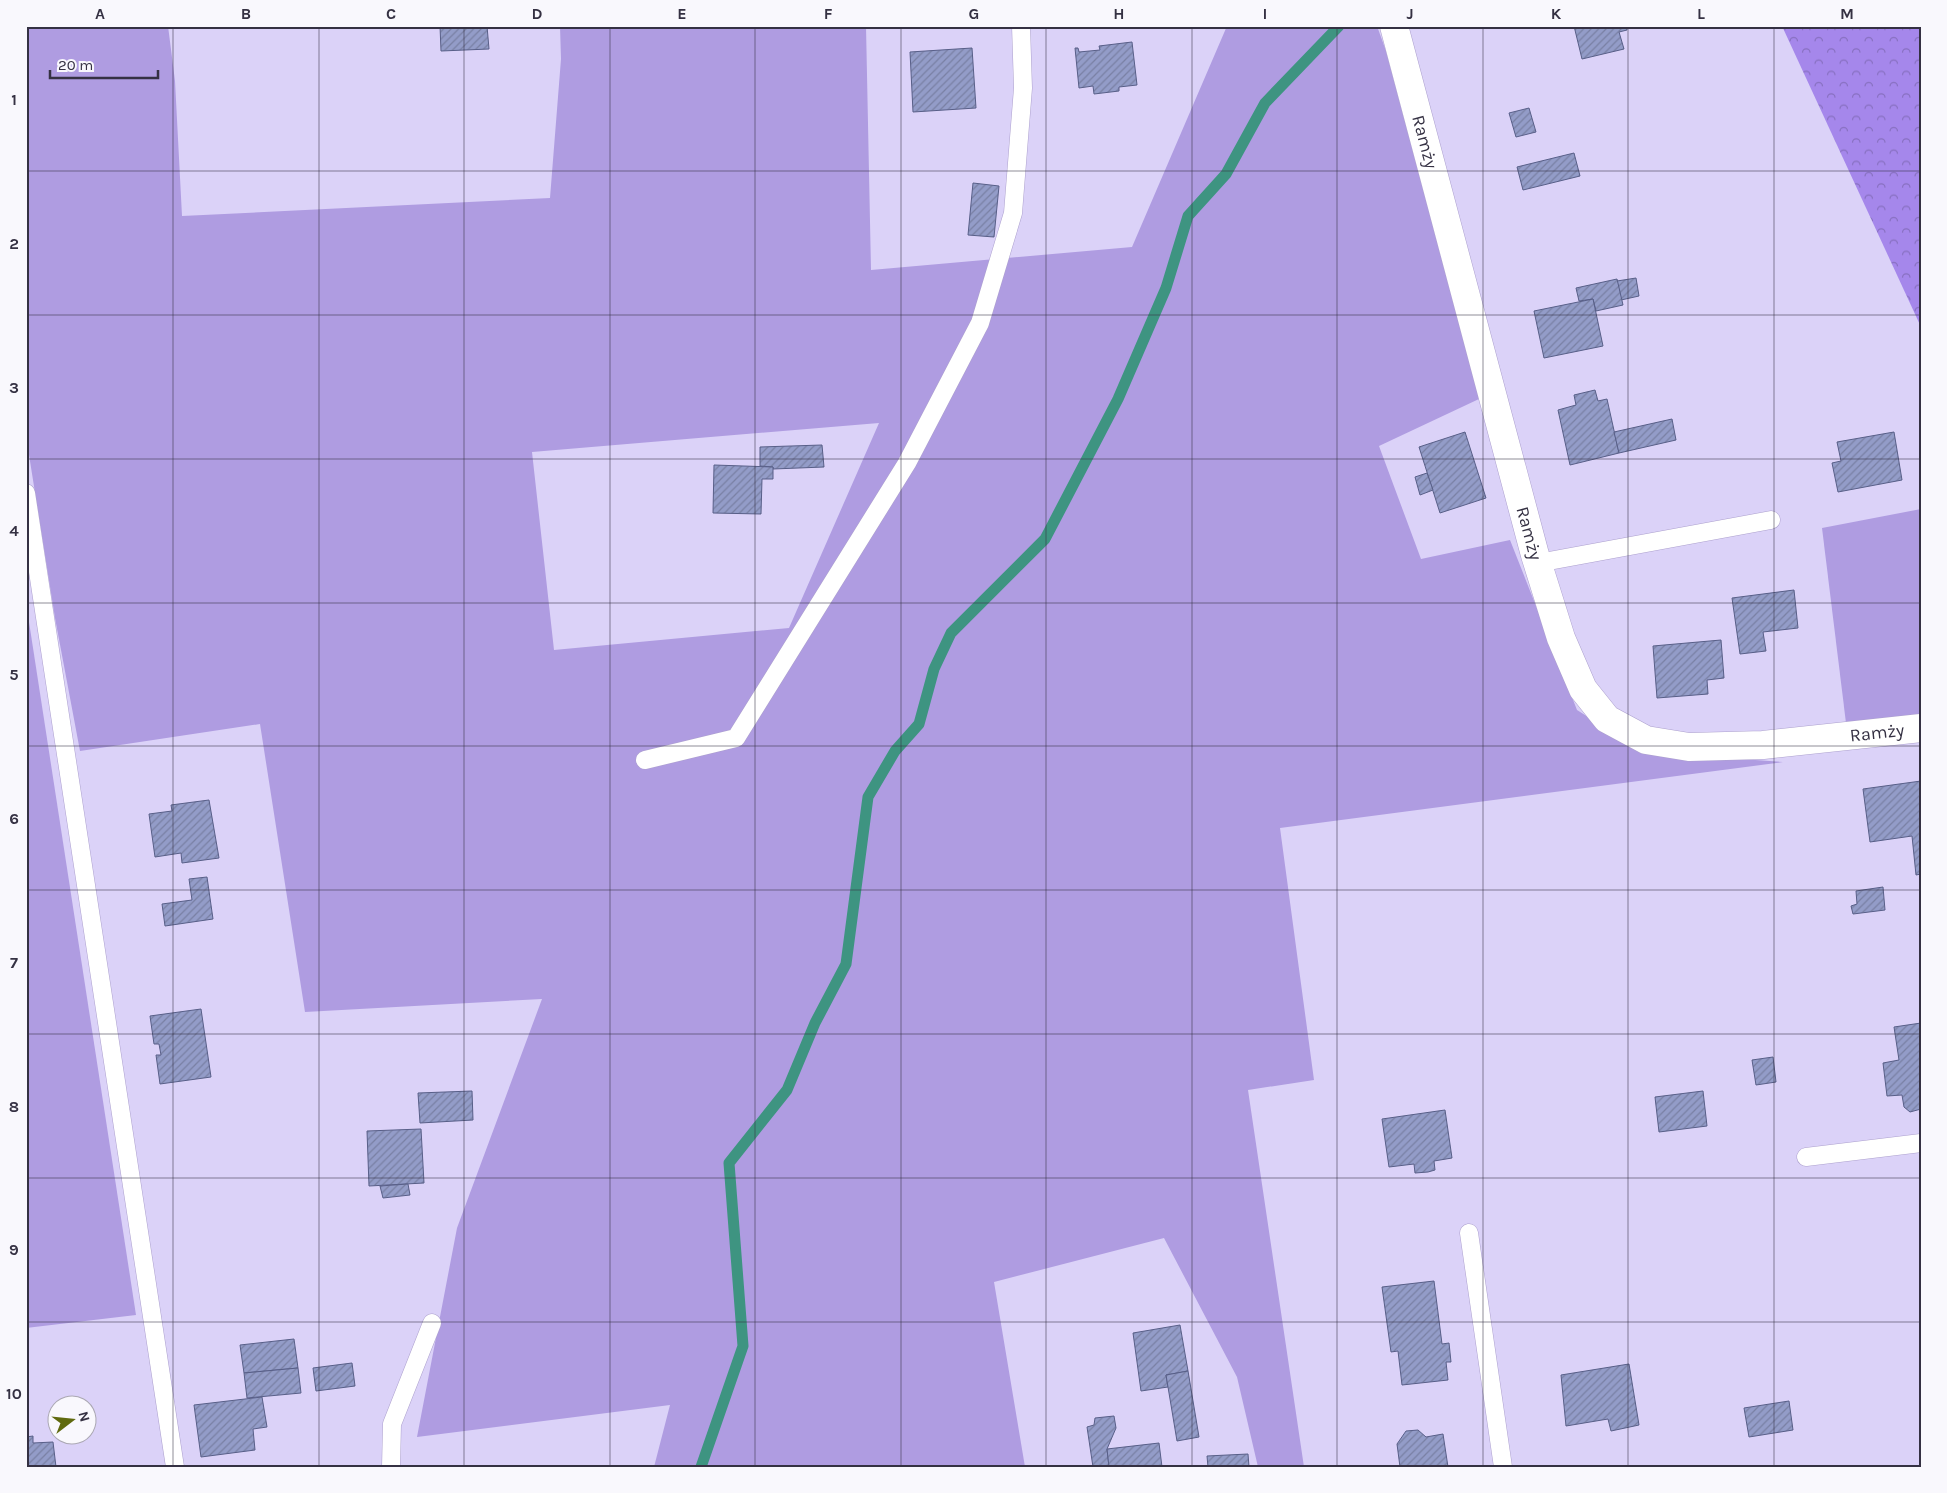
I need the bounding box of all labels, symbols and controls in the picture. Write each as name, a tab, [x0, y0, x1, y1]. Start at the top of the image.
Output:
text: A	[95, 4, 105, 23]
text: B	[241, 4, 251, 23]
text: C	[386, 4, 396, 23]
text: D	[532, 4, 543, 23]
text: E	[677, 4, 687, 23]
text: F	[824, 4, 833, 23]
text: G	[969, 4, 979, 23]
text: H	[1113, 4, 1125, 23]
text: I	[1263, 4, 1267, 23]
text: J	[1406, 4, 1414, 23]
text: K	[1551, 4, 1562, 23]
text: L	[1697, 4, 1705, 23]
text: M	[1840, 4, 1854, 23]
scale bar	[50, 48, 158, 80]
text: 20 m	[58, 56, 93, 74]
text: 1	[11, 90, 17, 109]
street label: Ramży	[1407, 113, 1443, 172]
text: 2	[9, 234, 19, 253]
text: 3	[9, 378, 19, 397]
street label: Ramży	[1512, 504, 1547, 564]
text: 4	[9, 521, 19, 540]
text: 5	[9, 665, 19, 684]
street label: Ramży	[1849, 719, 1906, 747]
text: 6	[9, 809, 19, 828]
text: 7	[10, 953, 18, 972]
text: 8	[9, 1097, 19, 1116]
text: 9	[9, 1240, 19, 1259]
text: 10	[6, 1384, 22, 1403]
north arrow	[48, 1396, 98, 1446]
text: N	[74, 1409, 94, 1424]

